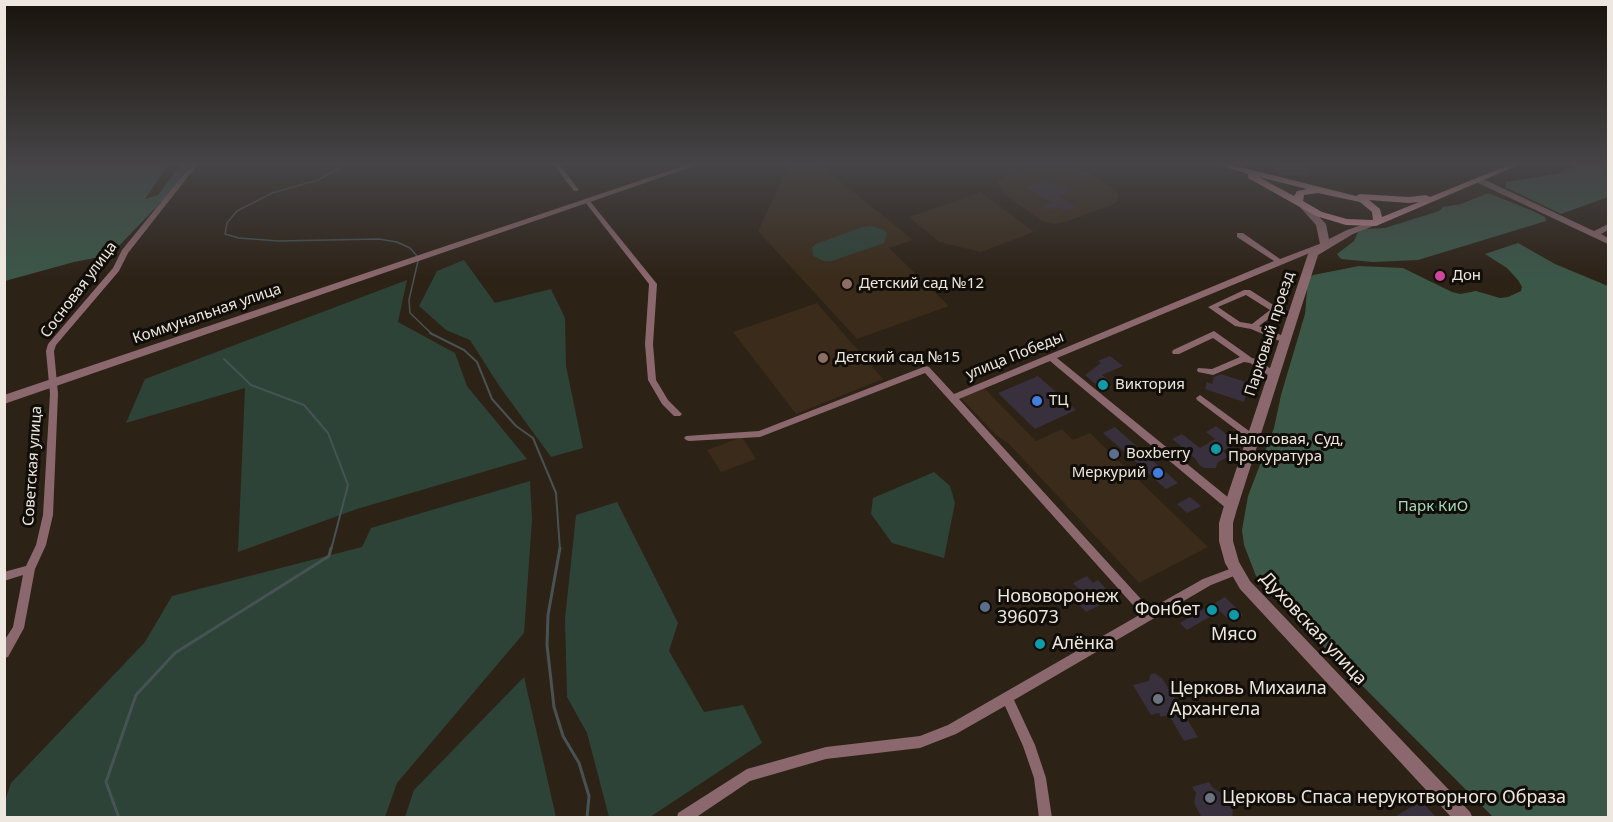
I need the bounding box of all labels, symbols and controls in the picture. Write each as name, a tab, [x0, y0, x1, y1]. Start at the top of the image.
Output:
street label: Сосновая улица	[37, 238, 121, 342]
place label: Дон	[1452, 267, 1481, 285]
street label: Парковый проезд	[1241, 269, 1299, 399]
marker: Дон	[1433, 269, 1447, 283]
place label: Детский сад №12	[859, 275, 984, 293]
marker: Детский сад №12	[840, 277, 854, 291]
street label: Коммунальная улица	[130, 280, 284, 348]
street label: улица Победы	[963, 328, 1067, 384]
place label: Детский сад №15	[835, 349, 960, 367]
marker: Детский сад №15	[816, 351, 830, 365]
place label: Виктория	[1115, 376, 1185, 394]
marker: Виктория	[1096, 378, 1110, 392]
place label: ТЦ	[1049, 392, 1068, 410]
marker: ТЦ	[1030, 394, 1044, 408]
street label: Советская улица	[20, 405, 46, 527]
place label: Налоговая, Суд, Прокуратура	[1228, 431, 1344, 466]
marker: Налоговая, Суд, Прокуратура	[1209, 442, 1223, 456]
place label: Boxberry	[1126, 445, 1190, 463]
marker: Boxberry	[1107, 447, 1121, 461]
place label: Меркурий	[1072, 464, 1146, 482]
marker: Меркурий	[1151, 466, 1165, 480]
park label: Парк КиО	[1398, 498, 1468, 516]
street label: Духовская улица	[1255, 568, 1371, 690]
place label: Нововоронеж 396073	[997, 586, 1119, 628]
place label: Фонбет	[1135, 599, 1200, 621]
marker: Нововоронеж 396073	[978, 600, 992, 614]
marker: Фонбет	[1205, 603, 1219, 617]
marker: Мясо	[1227, 608, 1241, 622]
place label: Мясо	[1211, 624, 1257, 646]
place label: Алёнка	[1052, 633, 1114, 655]
marker: Алёнка	[1033, 637, 1047, 651]
place label: Церковь Михаила Архангела	[1170, 678, 1327, 720]
marker: Церковь Михаила Архангела	[1151, 692, 1165, 706]
place label: Церковь Спаса нерукотворного Образа	[1222, 787, 1566, 809]
marker: Церковь Спаса нерукотворного Образа	[1203, 791, 1217, 805]

